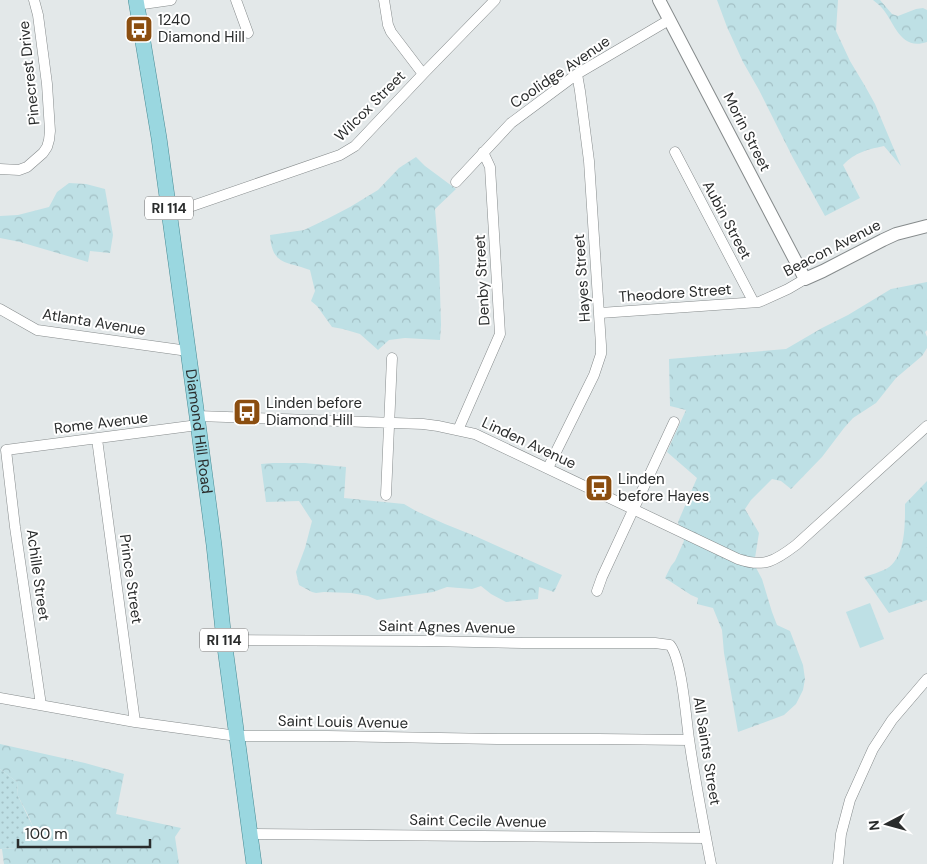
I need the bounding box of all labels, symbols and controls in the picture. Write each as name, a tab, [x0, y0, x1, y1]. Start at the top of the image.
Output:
place label: 1240 Diamond Hill	[158, 10, 245, 47]
bus stop icon: 1240 Diamond Hill	[124, 14, 154, 44]
street label: Pinecrest Drive	[14, 20, 44, 126]
street label: Coolidge Avenue	[506, 31, 614, 113]
street label: Wilcox Street	[330, 66, 410, 146]
street label: Morin Street	[719, 89, 775, 175]
street label: Aubin Street	[698, 177, 756, 263]
road number: RI 114	[145, 197, 193, 220]
street label: Beacon Avenue	[780, 215, 884, 281]
street label: Hayes Street	[569, 233, 595, 323]
street label: Denby Street	[470, 234, 494, 326]
street label: Theodore Street	[618, 279, 732, 307]
street label: Atlanta Avenue	[41, 304, 147, 340]
street label: Diamond Hill Road	[181, 368, 217, 495]
place label: Linden before Diamond Hill	[266, 393, 362, 430]
bus stop icon: Linden before Diamond Hill	[232, 397, 262, 427]
street label: Rome Avenue	[53, 407, 149, 439]
street label: Linden Avenue	[479, 412, 579, 474]
place label: Linden before Hayes	[618, 469, 709, 506]
bus stop icon: Linden before Hayes	[584, 473, 614, 503]
street label: Achille Street	[22, 528, 54, 622]
street label: Prince Street	[115, 533, 147, 625]
street label: Saint Agnes Avenue	[378, 616, 516, 638]
road number: RI 114	[200, 628, 248, 652]
street label: All Saints Street	[689, 695, 725, 807]
street label: Saint Louis Avenue	[278, 711, 408, 733]
north arrow	[862, 799, 912, 849]
street label: Saint Cecile Avenue	[409, 810, 547, 832]
scale bar	[18, 816, 150, 848]
text: N	[865, 819, 884, 831]
text: 100 m	[25, 824, 68, 844]

